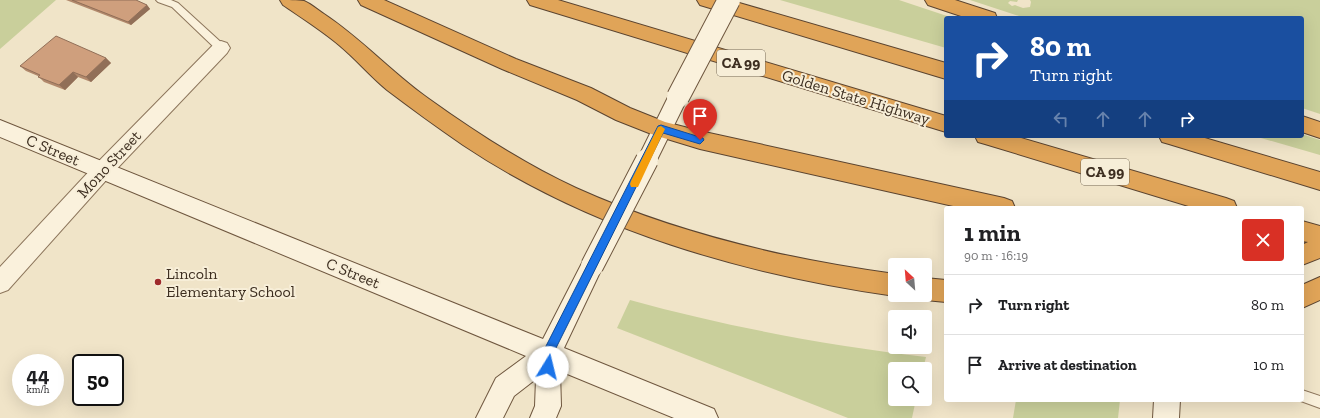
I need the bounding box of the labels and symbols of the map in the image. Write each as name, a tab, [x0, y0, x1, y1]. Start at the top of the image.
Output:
road number: CA 99	[717, 50, 765, 76]
street label: Golden State Highway	[780, 65, 933, 129]
pin	[683, 99, 717, 140]
street label: Mono Street	[73, 126, 145, 202]
street label: C Street	[23, 130, 83, 170]
road number: CA 99	[1081, 159, 1129, 185]
street label: C Street	[323, 254, 383, 292]
north arrow	[888, 258, 932, 302]
place label: Lincoln Elementary School	[166, 264, 295, 301]
marker: Lincoln Elementary School	[153, 277, 163, 287]
position arrow	[527, 346, 569, 388]
speed limit sign: 50	[72, 354, 124, 406]

